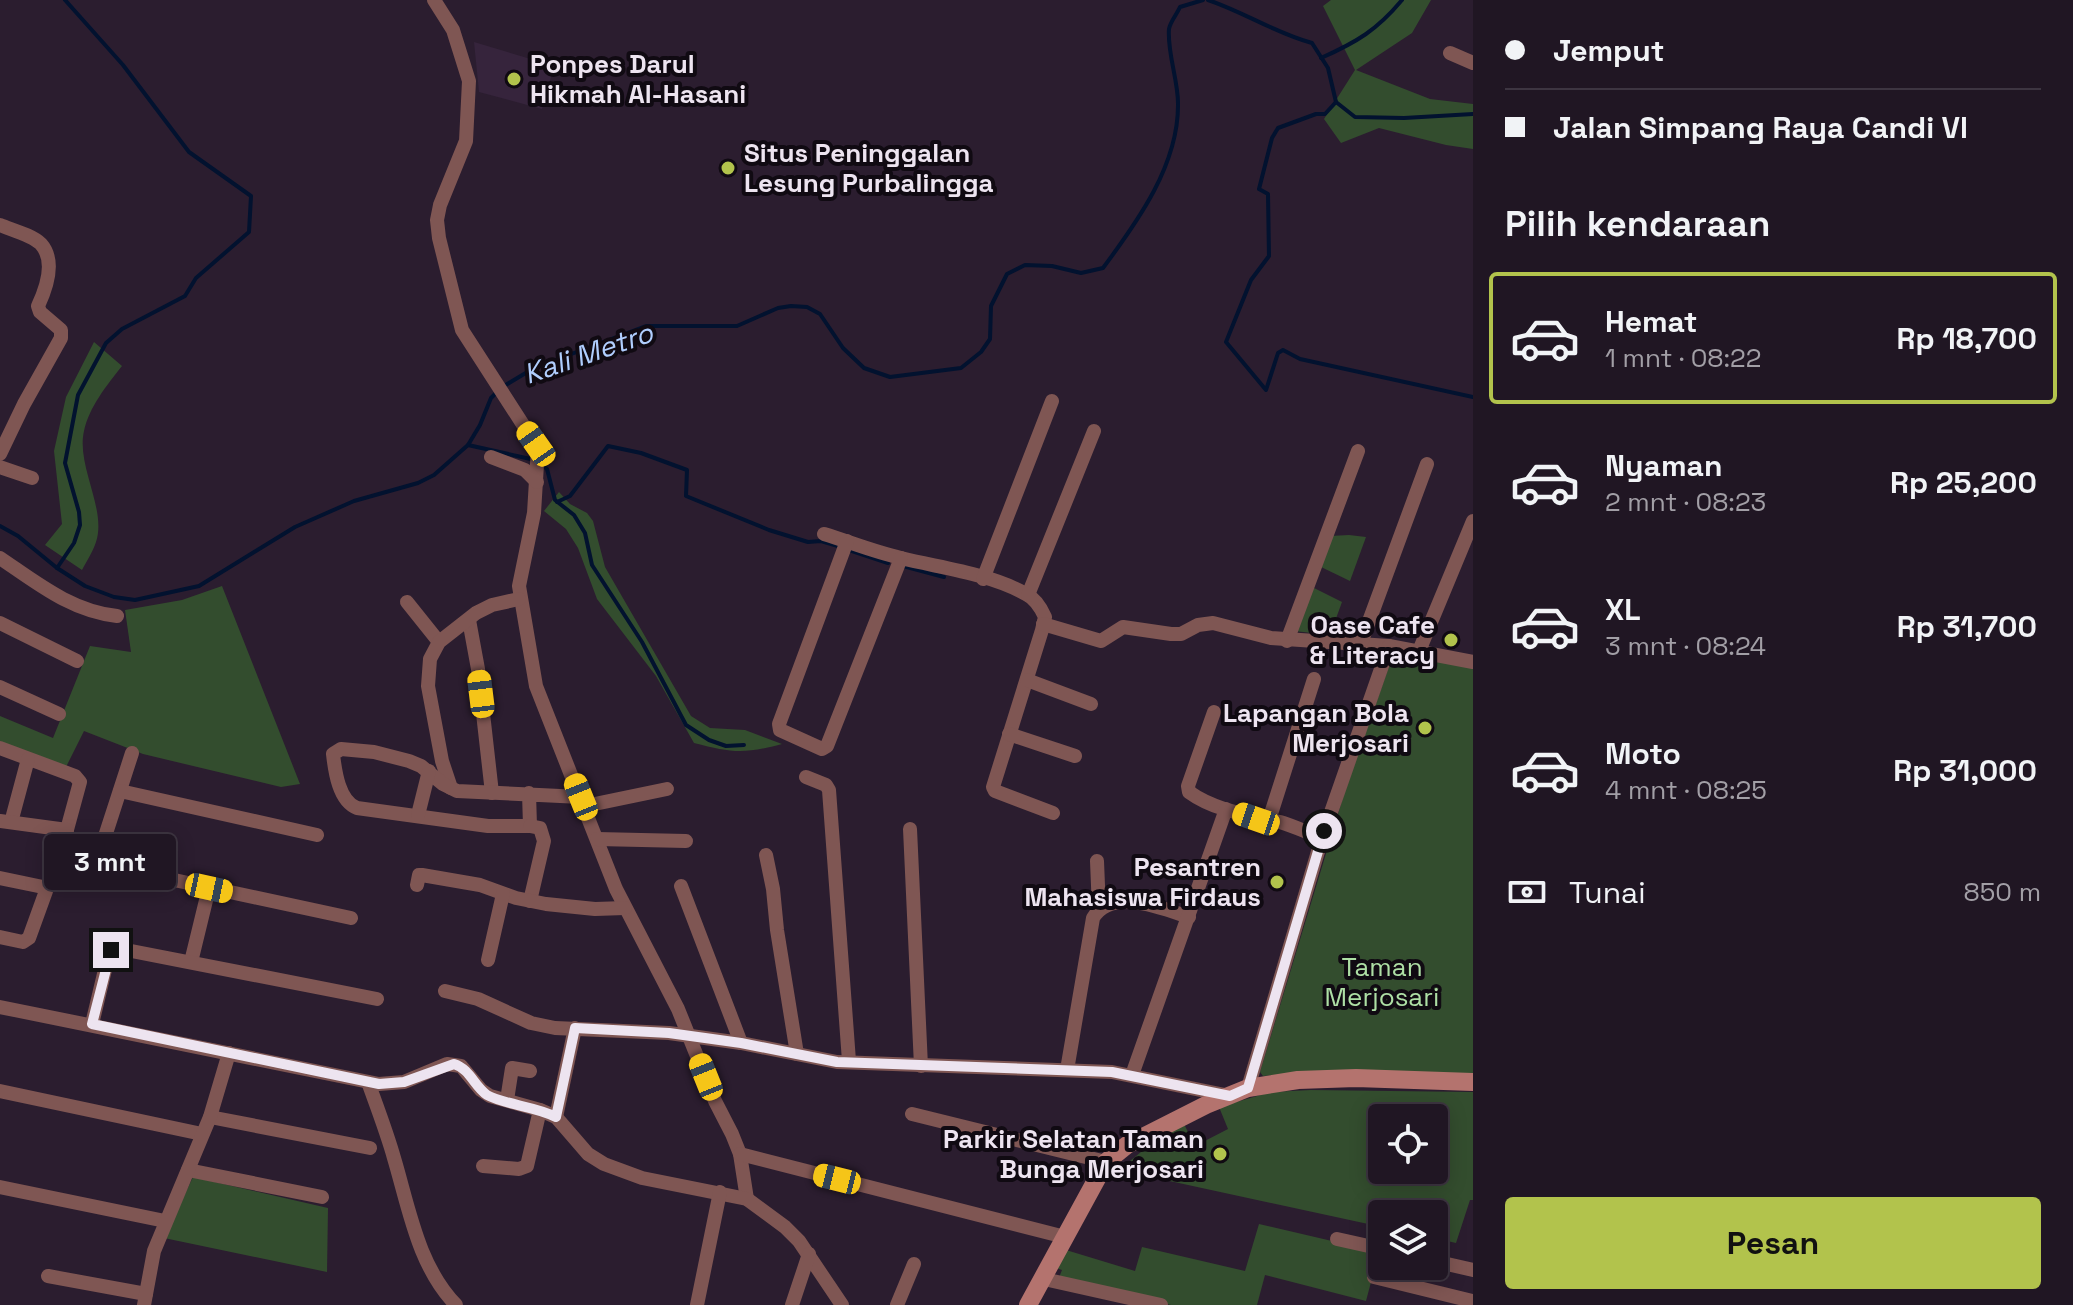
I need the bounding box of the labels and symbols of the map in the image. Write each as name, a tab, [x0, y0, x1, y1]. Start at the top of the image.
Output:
place label: Ponpes Darul Hikmah Al-Hasani	[530, 47, 746, 111]
marker: Ponpes Darul Hikmah Al-Hasani	[505, 70, 523, 88]
place label: Situs Peninggalan Lesung Purbalingga	[744, 136, 994, 200]
marker: Situs Peninggalan Lesung Purbalingga	[719, 159, 737, 177]
water label: Kali Metro	[519, 314, 658, 392]
car	[512, 417, 560, 471]
place label: Oase Cafe & Literacy	[1310, 608, 1435, 672]
marker: Oase Cafe & Literacy	[1442, 631, 1460, 649]
car	[466, 669, 496, 719]
place label: Lapangan Bola Merjosari	[1223, 696, 1409, 760]
marker: Lapangan Bola Merjosari	[1416, 719, 1434, 737]
car	[561, 770, 601, 824]
car	[1229, 800, 1283, 838]
route start	[1306, 813, 1342, 849]
callout: 3 mnt	[45, 834, 177, 890]
place label: Pesantren Mahasiswa Firdaus	[1024, 850, 1261, 914]
car	[183, 871, 235, 905]
marker: Pesantren Mahasiswa Firdaus	[1268, 873, 1286, 891]
route end	[93, 932, 129, 968]
park label: Taman Merjosari	[1325, 950, 1439, 1014]
car	[686, 1050, 726, 1104]
place label: Parkir Selatan Taman Bunga Merjosari	[943, 1122, 1204, 1186]
marker: Parkir Selatan Taman Bunga Merjosari	[1211, 1145, 1229, 1163]
car	[811, 1162, 863, 1196]

